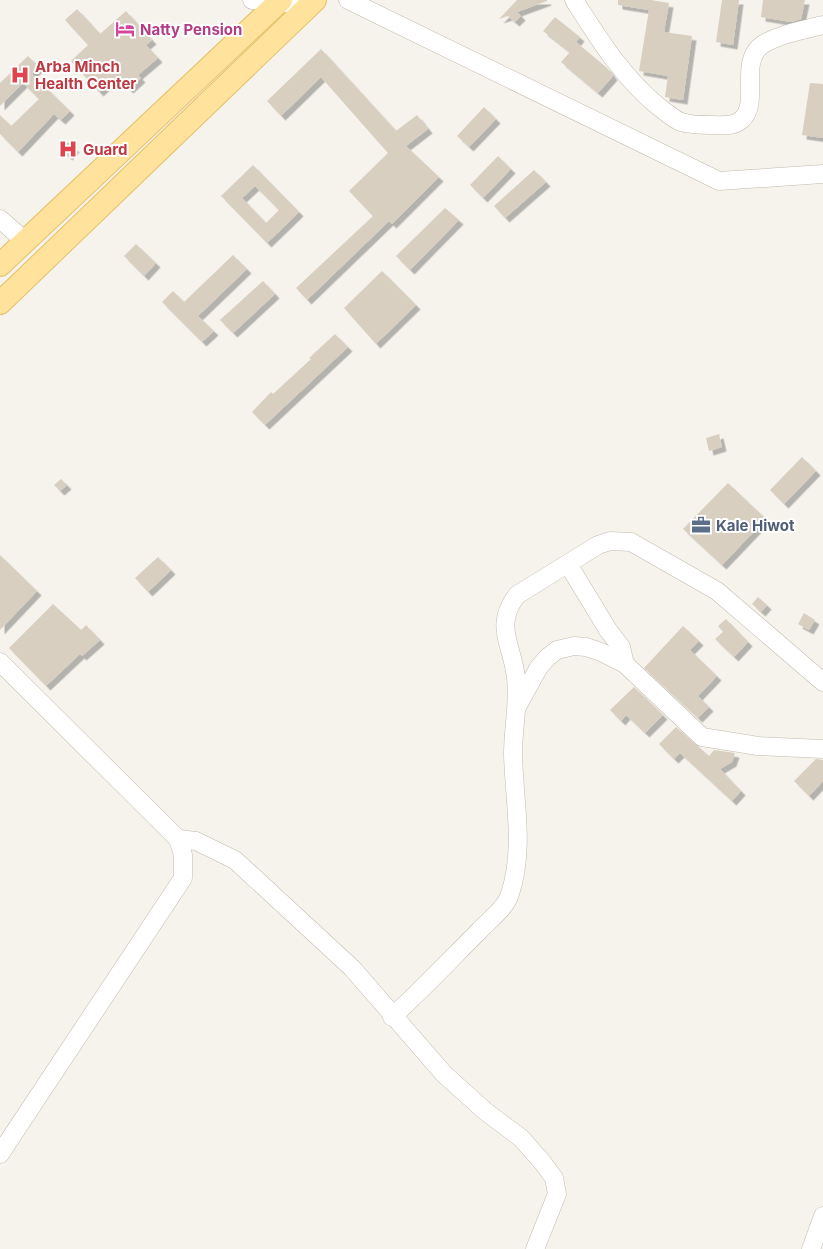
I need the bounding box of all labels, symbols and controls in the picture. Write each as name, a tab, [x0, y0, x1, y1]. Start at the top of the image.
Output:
hotel icon: Natty Pension	[114, 18, 136, 40]
place label: Natty Pension	[140, 20, 242, 39]
place label: Arba Minch Health Center	[35, 57, 136, 93]
hospital icon: Arba Minch Health Center	[9, 64, 31, 86]
hospital icon: Guard	[57, 138, 79, 160]
place label: Guard	[83, 140, 128, 159]
office icon: Kale Hiwot	[690, 514, 712, 536]
place label: Kale Hiwot	[716, 516, 795, 535]

